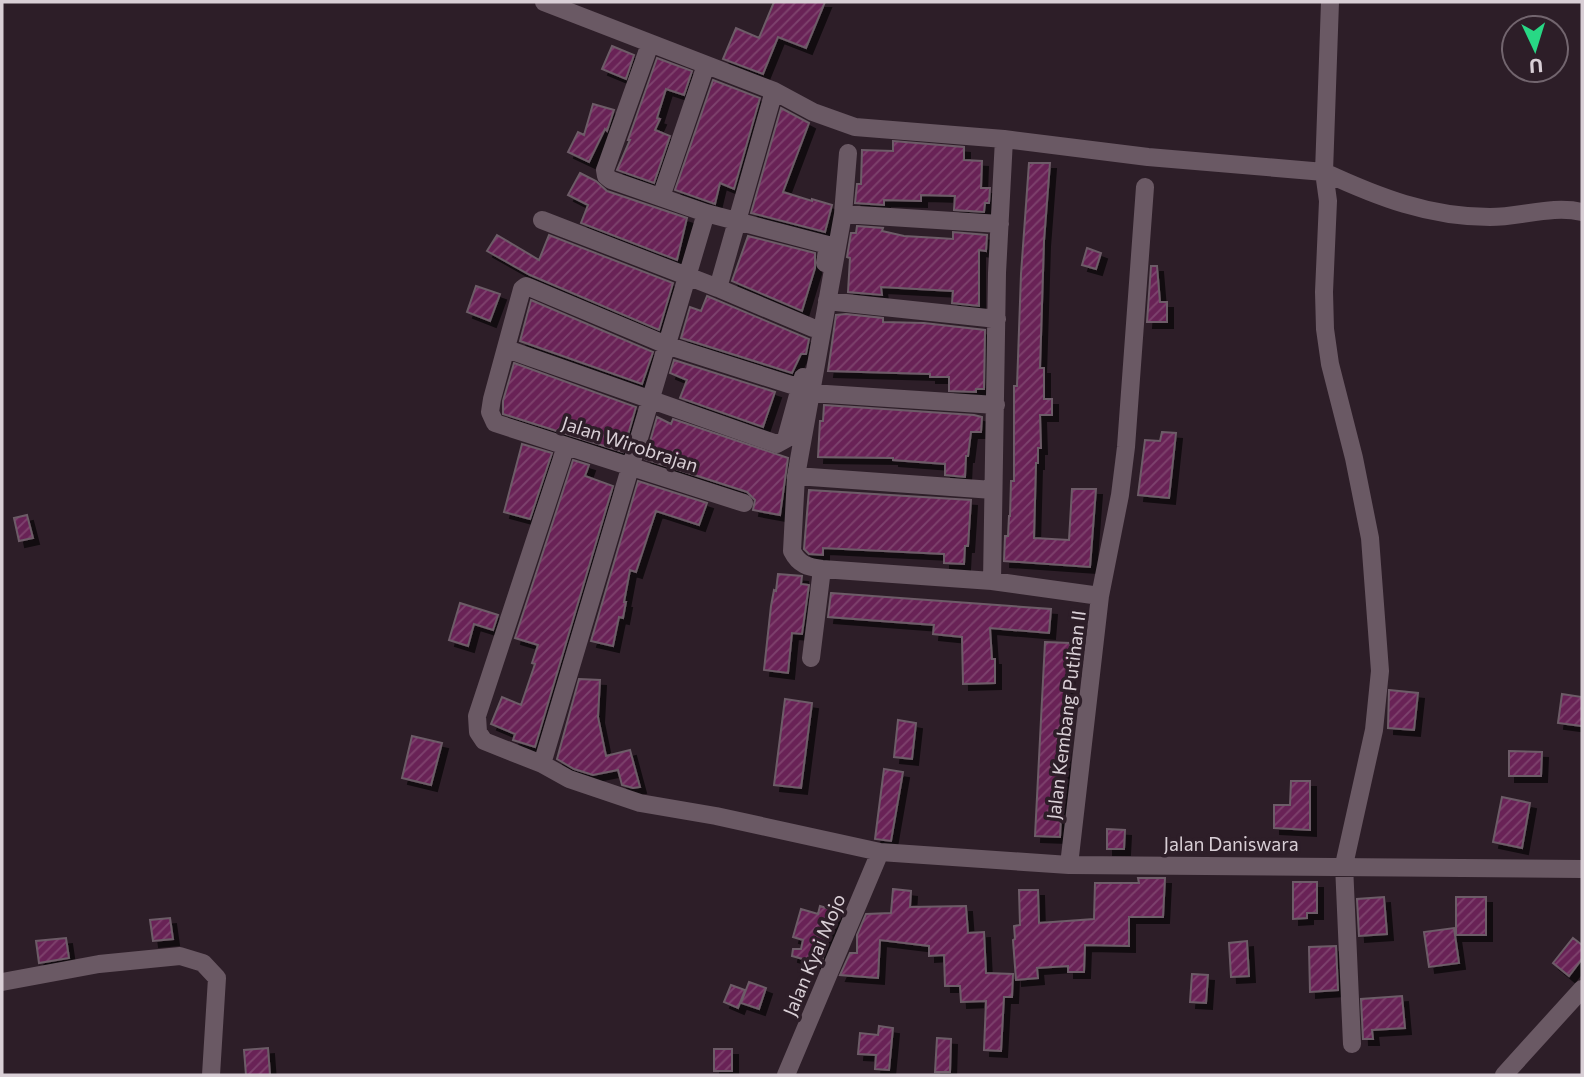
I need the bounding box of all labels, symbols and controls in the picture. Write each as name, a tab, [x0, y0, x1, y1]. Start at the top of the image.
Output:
north arrow	[1500, 14, 1570, 84]
text: U	[1529, 55, 1544, 78]
street label: Jalan Wirobrajan	[559, 411, 701, 476]
street label: Jalan Kembang Putihan II	[1041, 609, 1090, 821]
street label: Jalan Daniswara	[1163, 832, 1299, 855]
street label: Jalan Kyai Mojo	[777, 890, 850, 1019]

